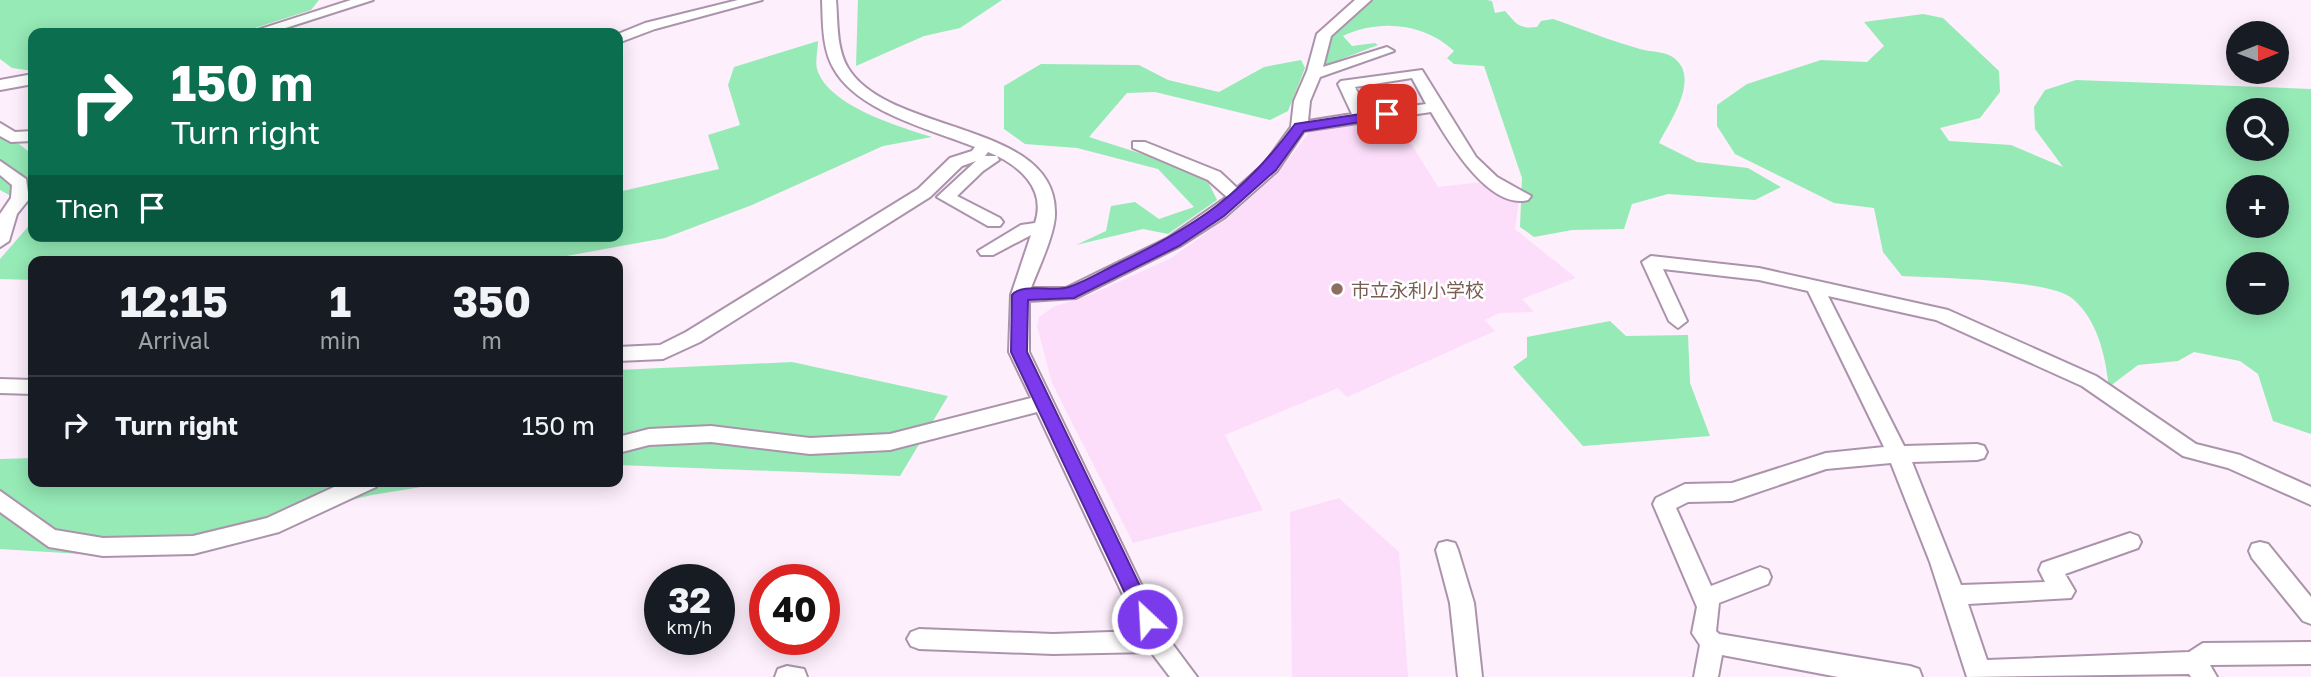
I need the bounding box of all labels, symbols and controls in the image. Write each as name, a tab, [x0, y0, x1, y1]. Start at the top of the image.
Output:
north arrow	[2226, 21, 2289, 84]
map controls	[2226, 21, 2289, 315]
text: 150 m	[171, 53, 313, 112]
icon: right	[56, 56, 147, 147]
pin	[1357, 84, 1417, 144]
icon: arrive	[1368, 95, 1406, 133]
button: search	[2226, 98, 2289, 161]
text: Turn right	[171, 113, 320, 151]
button: +	[2226, 175, 2289, 238]
icon: arrive	[133, 189, 171, 227]
text: Then	[56, 193, 119, 224]
button: −	[2226, 252, 2289, 315]
text: 12:15	[120, 276, 228, 326]
text: 1	[329, 276, 351, 326]
text: 350	[452, 276, 531, 326]
place label: 市立永利小学校	[1351, 278, 1484, 301]
marker: 市立永利小学校	[1329, 281, 1345, 297]
text: Arrival	[138, 326, 210, 354]
text: min	[320, 326, 361, 354]
text: m	[482, 326, 502, 354]
icon: right	[56, 406, 94, 444]
text: Turn right	[115, 410, 238, 441]
text: 150 m	[522, 410, 595, 441]
speed limit sign: 40	[749, 564, 840, 655]
text: 32	[668, 579, 711, 621]
position arrow	[1110, 582, 1184, 656]
text: km/h	[667, 616, 712, 638]

